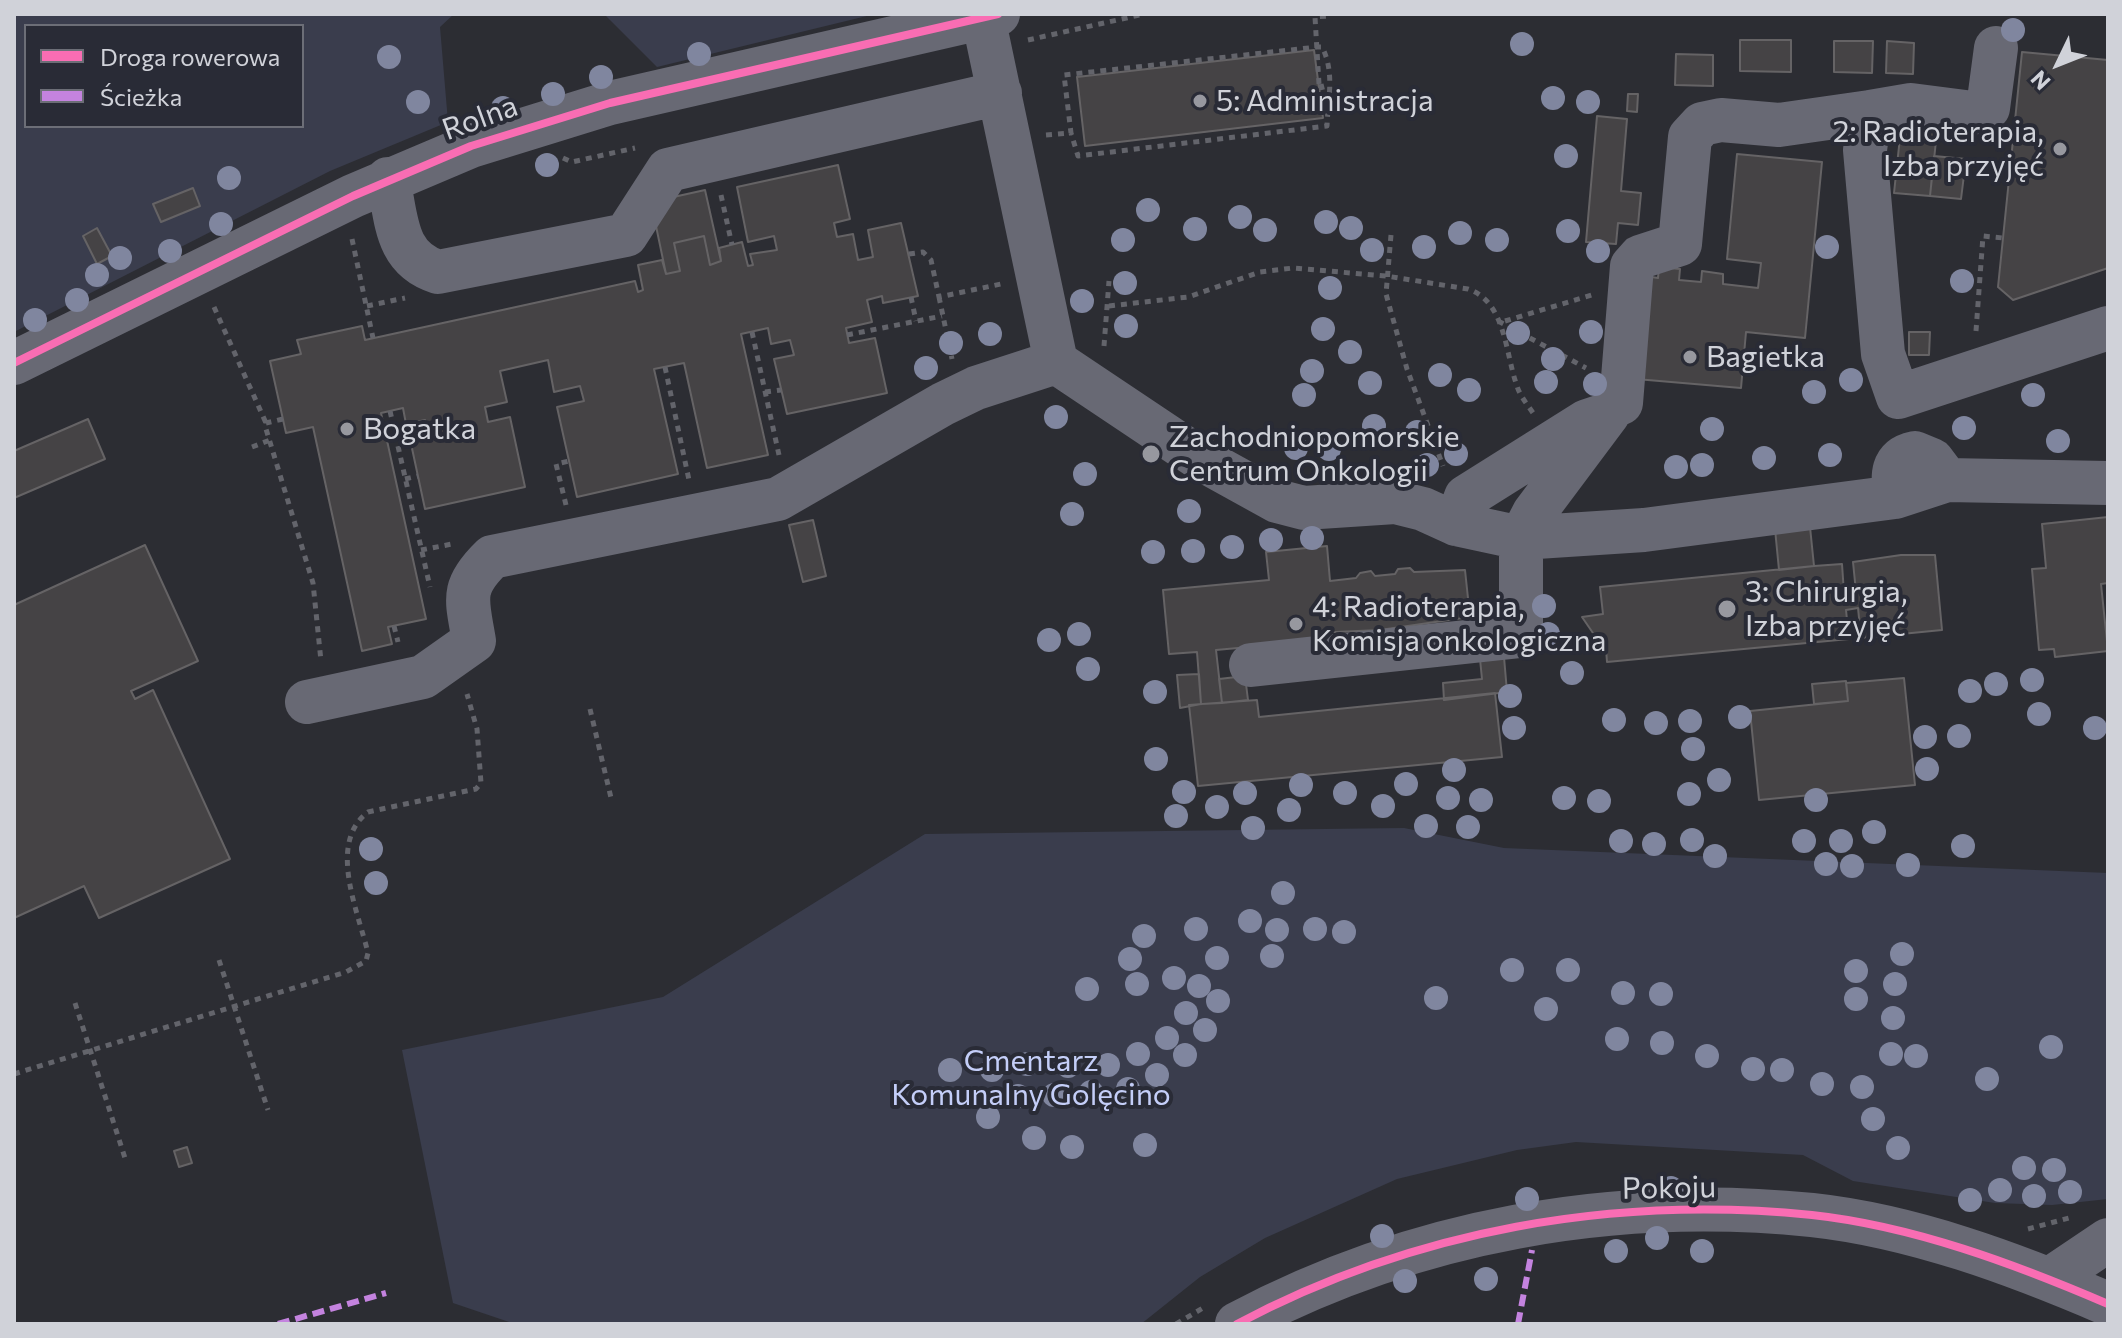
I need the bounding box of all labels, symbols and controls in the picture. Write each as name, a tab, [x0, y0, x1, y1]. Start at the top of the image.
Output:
legend	[24, 24, 304, 128]
north arrow	[2018, 24, 2098, 104]
text: Droga rowerowa	[100, 42, 280, 71]
text: N	[2025, 65, 2056, 96]
text: Ścieżka	[100, 82, 182, 111]
place label: 5: Administracja	[1216, 83, 1434, 119]
street label: Rolna	[437, 88, 523, 148]
marker: 5: Administracja	[1191, 92, 1209, 110]
place label: 2: Radioterapia, Izba przyjęć	[1833, 114, 2044, 184]
marker: 2: Radioterapia, Izba przyjęć	[2051, 140, 2069, 158]
place label: Bagietka	[1706, 339, 1825, 375]
marker: Bagietka	[1681, 348, 1699, 366]
place label: Bogatka	[363, 411, 476, 447]
place label: Zachodniopomorskie Centrum Onkologii	[1169, 419, 1460, 490]
marker: Bogatka	[338, 420, 356, 438]
marker: Zachodniopomorskie Centrum Onkologii	[1140, 443, 1162, 465]
place label: 3: Chirurgia, Izba przyjęć	[1745, 574, 1908, 644]
place label: 4: Radioterapia, Komisja onkologiczna	[1312, 589, 1606, 660]
marker: 3: Chirurgia, Izba przyjęć	[1716, 598, 1738, 620]
marker: 4: Radioterapia, Komisja onkologiczna	[1287, 615, 1305, 633]
park label: Cmentarz Komunalny Golęcino	[891, 1043, 1171, 1114]
street label: Pokoju	[1622, 1169, 1716, 1207]

